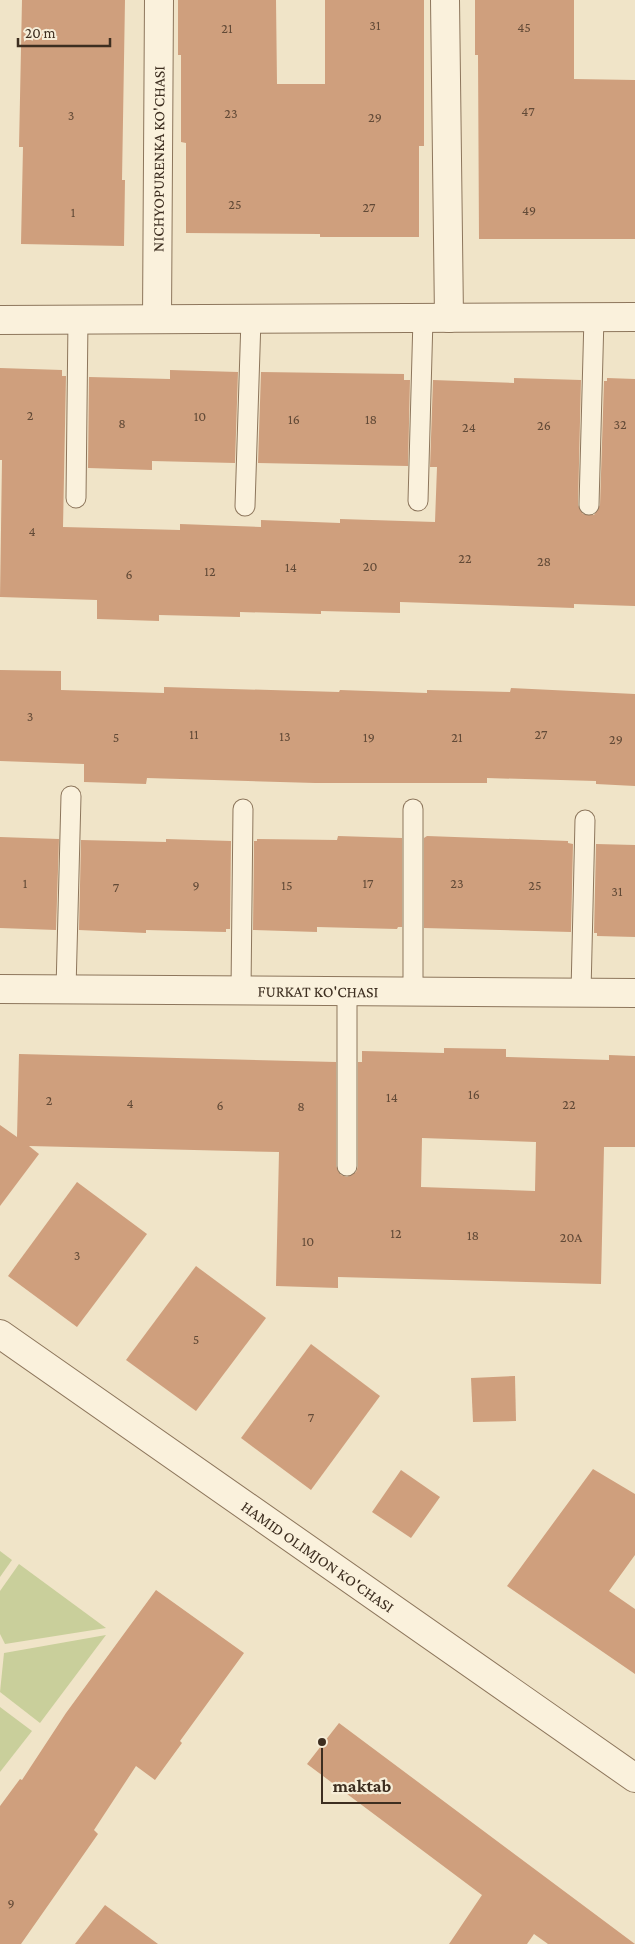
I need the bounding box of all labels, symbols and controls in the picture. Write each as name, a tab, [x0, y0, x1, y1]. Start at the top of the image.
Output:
scale bar	[18, 15, 110, 47]
house number: 31	[369, 17, 381, 33]
house number: 45	[517, 19, 531, 35]
house number: 21	[221, 20, 233, 36]
text: 20 m	[25, 25, 56, 41]
street label: NICHYOPURENKA KO'CHASI	[149, 66, 168, 252]
house number: 47	[521, 103, 535, 119]
house number: 23	[224, 105, 238, 121]
house number: 3	[68, 107, 74, 123]
house number: 29	[368, 109, 382, 125]
house number: 25	[228, 196, 242, 212]
house number: 27	[363, 199, 376, 215]
house number: 49	[522, 202, 536, 218]
house number: 1	[71, 204, 76, 220]
house number: 2	[27, 407, 34, 423]
house number: 10	[194, 408, 206, 424]
house number: 16	[288, 411, 300, 427]
house number: 18	[365, 411, 377, 427]
house number: 8	[118, 415, 126, 431]
house number: 32	[613, 416, 627, 432]
house number: 26	[537, 417, 551, 433]
house number: 24	[462, 419, 476, 435]
house number: 4	[28, 523, 36, 539]
house number: 22	[458, 550, 472, 566]
house number: 28	[537, 553, 551, 569]
house number: 20	[363, 558, 377, 574]
house number: 14	[285, 559, 297, 575]
house number: 12	[204, 563, 216, 579]
house number: 6	[125, 566, 133, 582]
house number: 3	[27, 708, 33, 724]
house number: 11	[189, 726, 199, 742]
house number: 27	[535, 726, 548, 742]
house number: 13	[279, 728, 291, 744]
house number: 5	[113, 729, 119, 745]
house number: 19	[363, 729, 375, 745]
house number: 21	[451, 729, 463, 745]
house number: 29	[609, 731, 623, 747]
house number: 1	[23, 875, 28, 891]
house number: 17	[362, 875, 374, 891]
house number: 23	[450, 875, 464, 891]
house number: 9	[192, 877, 200, 893]
house number: 15	[281, 877, 293, 893]
house number: 25	[528, 877, 542, 893]
house number: 7	[113, 879, 120, 895]
house number: 31	[611, 883, 623, 899]
street label: FURKAT KO'CHASI	[257, 983, 379, 1000]
house number: 16	[468, 1086, 480, 1102]
house number: 14	[386, 1089, 398, 1105]
house number: 2	[46, 1092, 53, 1108]
house number: 4	[126, 1095, 134, 1111]
house number: 22	[562, 1096, 576, 1112]
house number: 6	[216, 1097, 224, 1113]
house number: 8	[297, 1098, 305, 1114]
house number: 12	[390, 1225, 402, 1241]
house number: 18	[467, 1227, 479, 1243]
house number: 20A	[560, 1229, 582, 1245]
house number: 10	[302, 1233, 314, 1249]
house number: 3	[74, 1247, 80, 1263]
house number: 5	[193, 1331, 199, 1347]
house number: 7	[308, 1409, 315, 1425]
street label: HAMID OLIMJON KO'CHASI	[238, 1498, 397, 1616]
callout: maktab	[322, 1770, 401, 1803]
text: maktab	[333, 1776, 392, 1796]
house number: 9	[7, 1895, 15, 1911]

